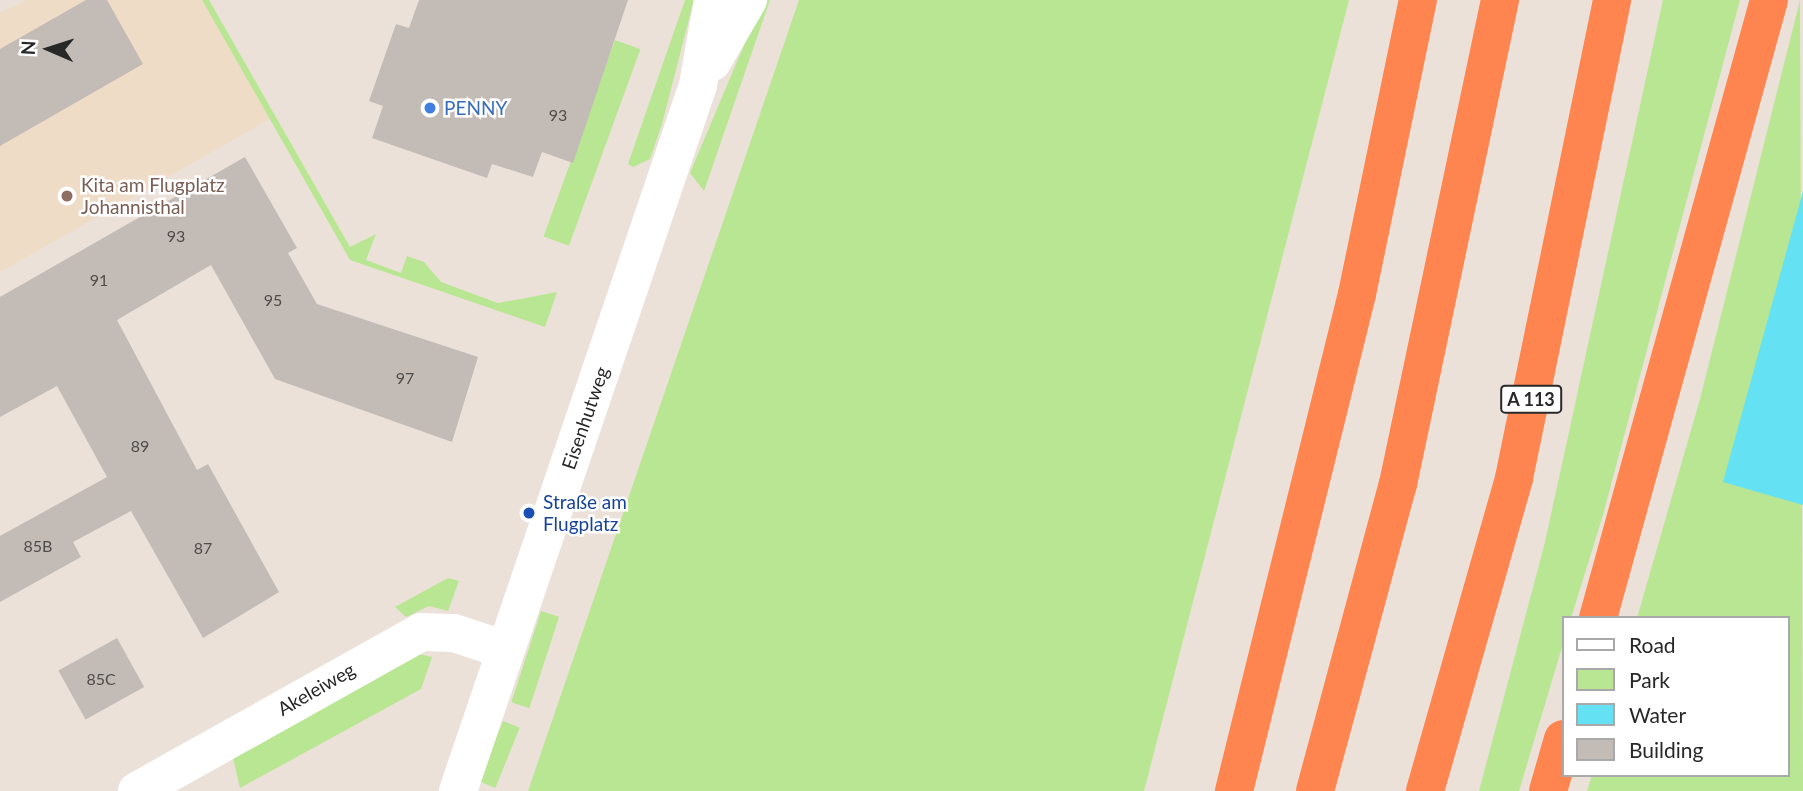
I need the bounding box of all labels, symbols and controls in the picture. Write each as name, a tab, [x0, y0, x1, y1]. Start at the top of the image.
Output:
north arrow	[14, 14, 84, 84]
text: N	[16, 40, 39, 56]
place label: PENNY	[444, 97, 507, 119]
marker: PENNY	[422, 100, 438, 116]
house number: 93	[549, 105, 567, 125]
place label: Kita am Flugplatz Johannisthal	[81, 174, 225, 218]
marker: Kita am Flugplatz Johannisthal	[59, 188, 75, 204]
house number: 93	[167, 226, 185, 246]
house number: 91	[90, 270, 108, 290]
house number: 95	[264, 290, 282, 310]
street label: Eisenhutweg	[557, 364, 613, 472]
house number: 97	[396, 368, 414, 388]
road number: A 113	[1500, 384, 1562, 414]
house number: 89	[131, 436, 149, 456]
place label: Straße am Flugplatz	[543, 491, 627, 535]
marker: Straße am Flugplatz	[521, 505, 537, 521]
house number: 85B	[24, 536, 52, 556]
house number: 87	[194, 538, 212, 558]
legend	[1562, 616, 1789, 777]
text: Road	[1629, 632, 1676, 657]
street label: Akeleiweg	[273, 658, 359, 720]
text: Park	[1629, 667, 1670, 692]
house number: 85C	[86, 669, 116, 689]
text: Water	[1629, 702, 1686, 727]
text: Building	[1629, 737, 1704, 762]

